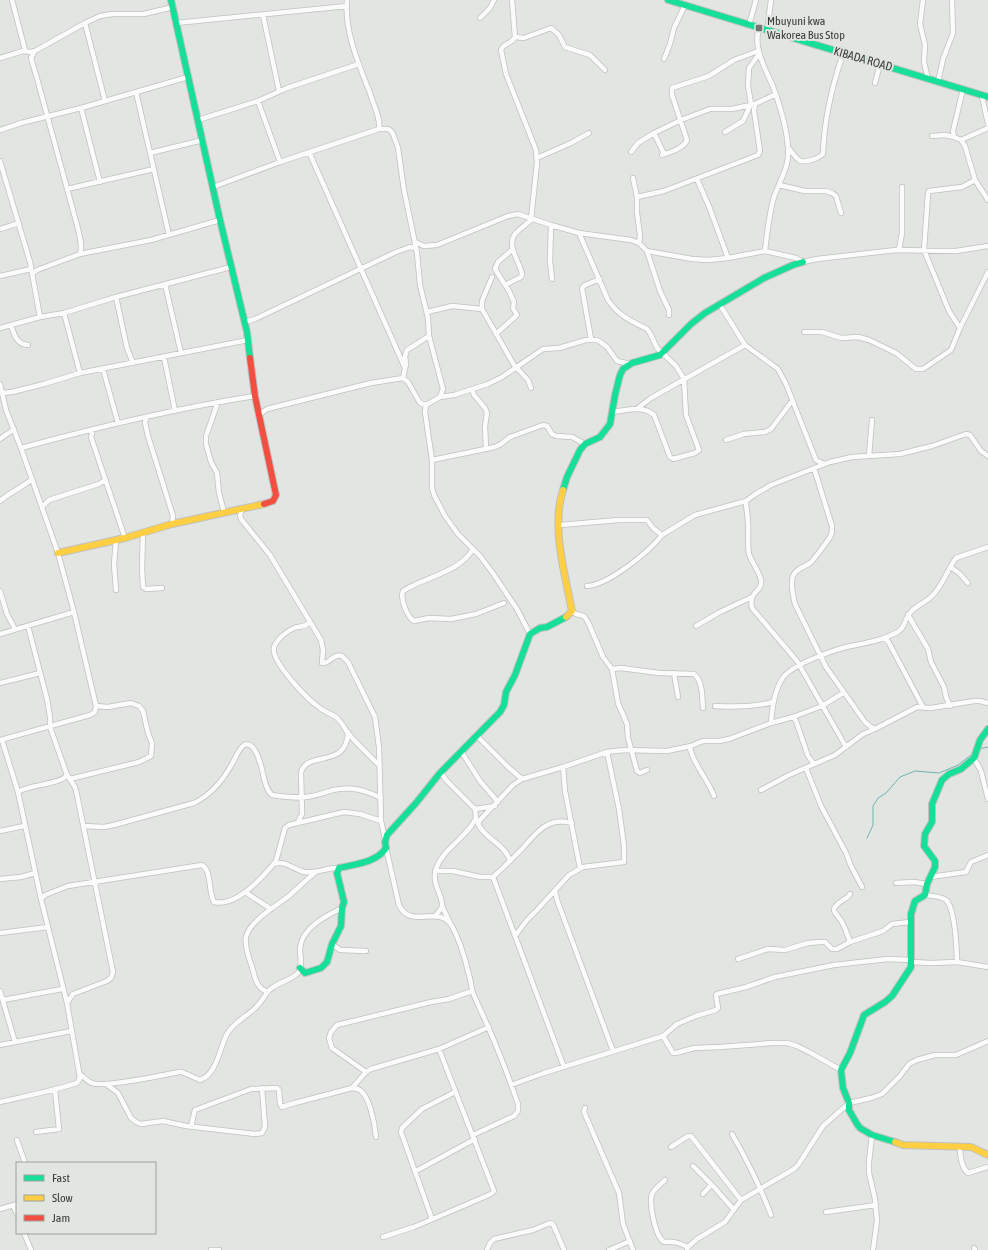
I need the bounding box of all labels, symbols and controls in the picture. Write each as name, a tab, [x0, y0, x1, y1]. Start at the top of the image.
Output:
place label: Mbuyuni kwa Wakorea Bus Stop	[767, 14, 845, 42]
marker: Mbuyuni kwa Wakorea Bus Stop	[754, 23, 764, 33]
street label: KIBADA ROAD	[832, 44, 894, 74]
legend	[16, 1162, 156, 1234]
text: Fast	[52, 1171, 70, 1185]
text: Slow	[52, 1191, 73, 1205]
text: Jam	[52, 1211, 70, 1225]

